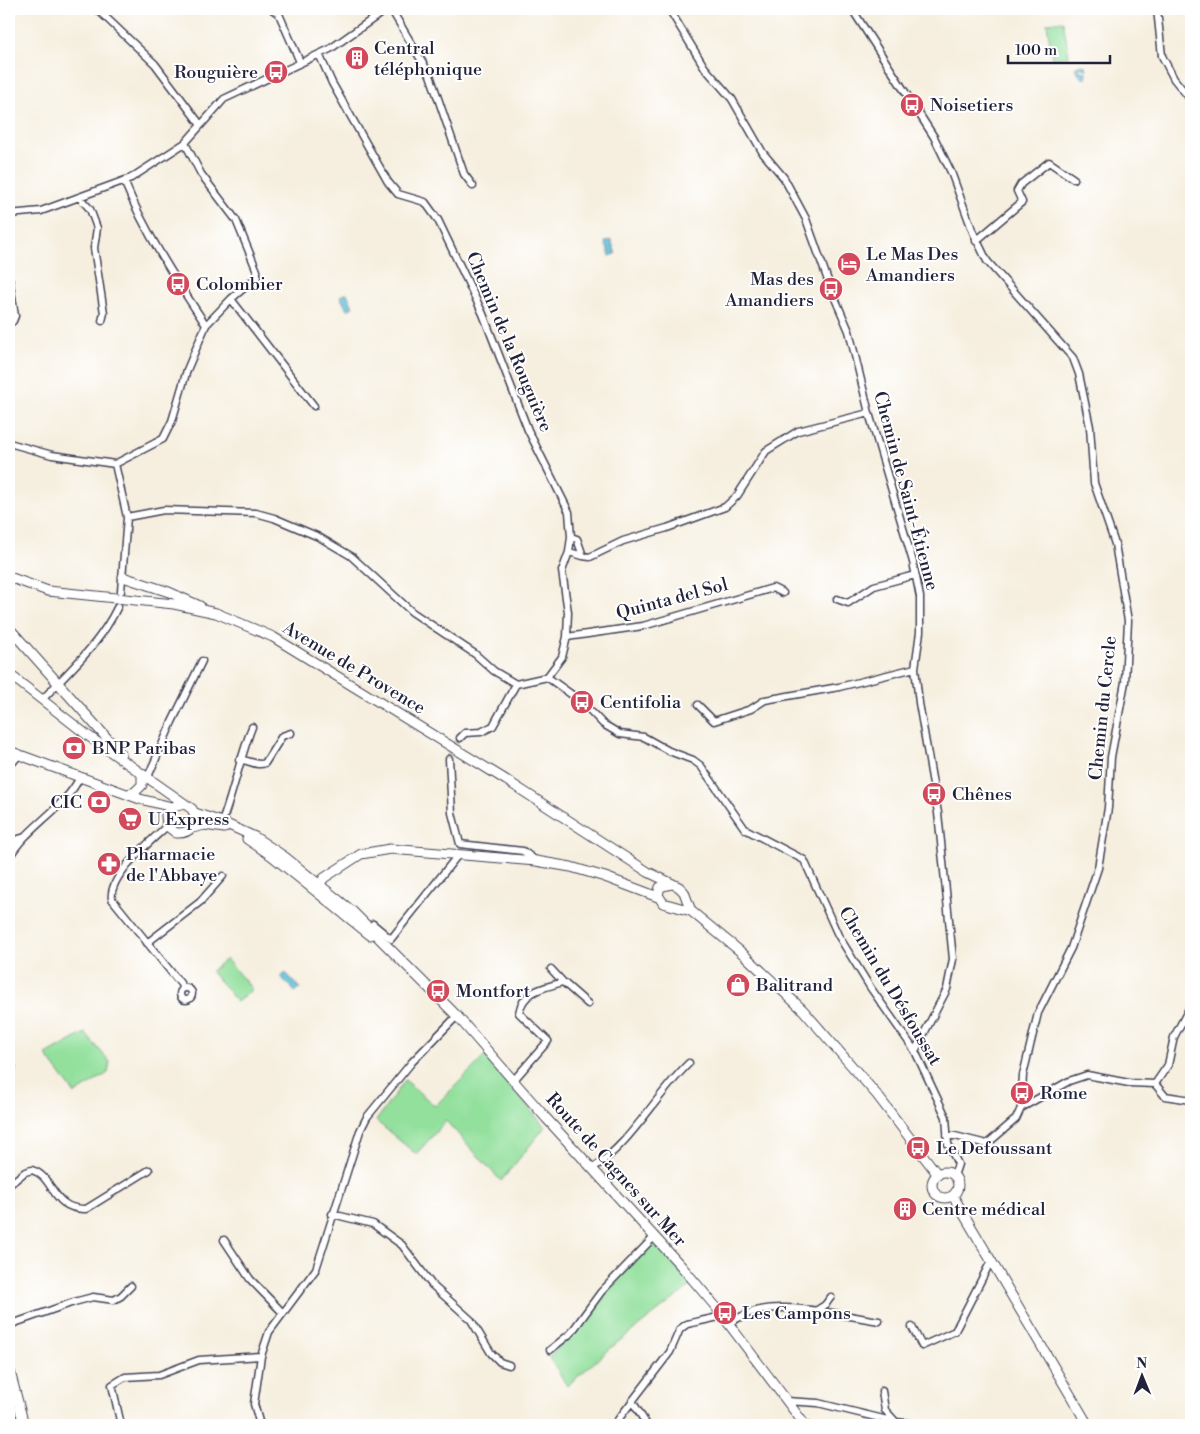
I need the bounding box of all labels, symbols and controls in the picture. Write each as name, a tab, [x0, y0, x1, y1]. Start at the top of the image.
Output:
scale bar	[1008, 32, 1110, 64]
place label: Central téléphonique	[374, 37, 482, 81]
text: 100 m	[1015, 41, 1057, 60]
building icon: Central téléphonique	[344, 45, 370, 71]
bus stop icon: Rouguière	[263, 59, 289, 85]
place label: Rouguière	[174, 61, 258, 84]
bus stop icon: Noisetiers	[899, 92, 925, 118]
place label: Noisetiers	[930, 94, 1013, 117]
place label: Le Mas Des Amandiers	[865, 243, 958, 287]
street label: Chemin de la Rouguière	[461, 248, 557, 436]
hotel icon: Le Mas Des Amandiers	[836, 251, 862, 277]
place label: Mas des Amandiers	[724, 268, 814, 312]
bus stop icon: Colombier	[165, 271, 191, 297]
place label: Colombier	[196, 273, 283, 296]
bus stop icon: Mas des Amandiers	[818, 276, 844, 302]
street label: Chemin de Saint-Étienne	[868, 389, 944, 593]
street label: Quinta del Sol	[614, 573, 731, 625]
street label: Avenue de Provence	[278, 616, 430, 720]
street label: Chemin du Cercle	[1084, 635, 1122, 781]
bus stop icon: Centifolia	[569, 689, 595, 715]
place label: Centifolia	[600, 691, 682, 714]
bank icon: BNP Paribas	[61, 735, 87, 761]
place label: BNP Paribas	[91, 737, 196, 760]
bus stop icon: Chênes	[921, 781, 947, 807]
place label: Chênes	[952, 783, 1012, 806]
bank icon: CIC	[86, 789, 112, 815]
place label: CIC	[50, 791, 82, 814]
supermarket icon: U Express	[117, 806, 143, 832]
place label: U Express	[148, 808, 230, 831]
place label: Pharmacie de l'Abbaye	[126, 843, 217, 887]
pharmacy icon: Pharmacie de l'Abbaye	[96, 851, 122, 877]
street label: Chemin du Désfoussat	[833, 902, 947, 1070]
shop icon: Balitrand	[725, 972, 751, 998]
place label: Balitrand	[755, 974, 834, 997]
bus stop icon: Montfort	[425, 978, 451, 1004]
place label: Montfort	[456, 980, 531, 1003]
bus stop icon: Rome	[1009, 1080, 1035, 1106]
place label: Rome	[1040, 1082, 1087, 1105]
street label: Route de Cagnes sur Mer	[541, 1088, 691, 1252]
bus stop icon: Le Defoussant	[905, 1135, 931, 1161]
place label: Le Defoussant	[936, 1137, 1053, 1160]
building icon: Centre médical	[892, 1196, 918, 1222]
place label: Centre médical	[922, 1198, 1046, 1221]
bus stop icon: Les Campons	[712, 1300, 738, 1326]
place label: Les Campons	[742, 1302, 851, 1325]
north arrow	[1118, 1352, 1168, 1402]
text: N	[1136, 1355, 1147, 1373]

